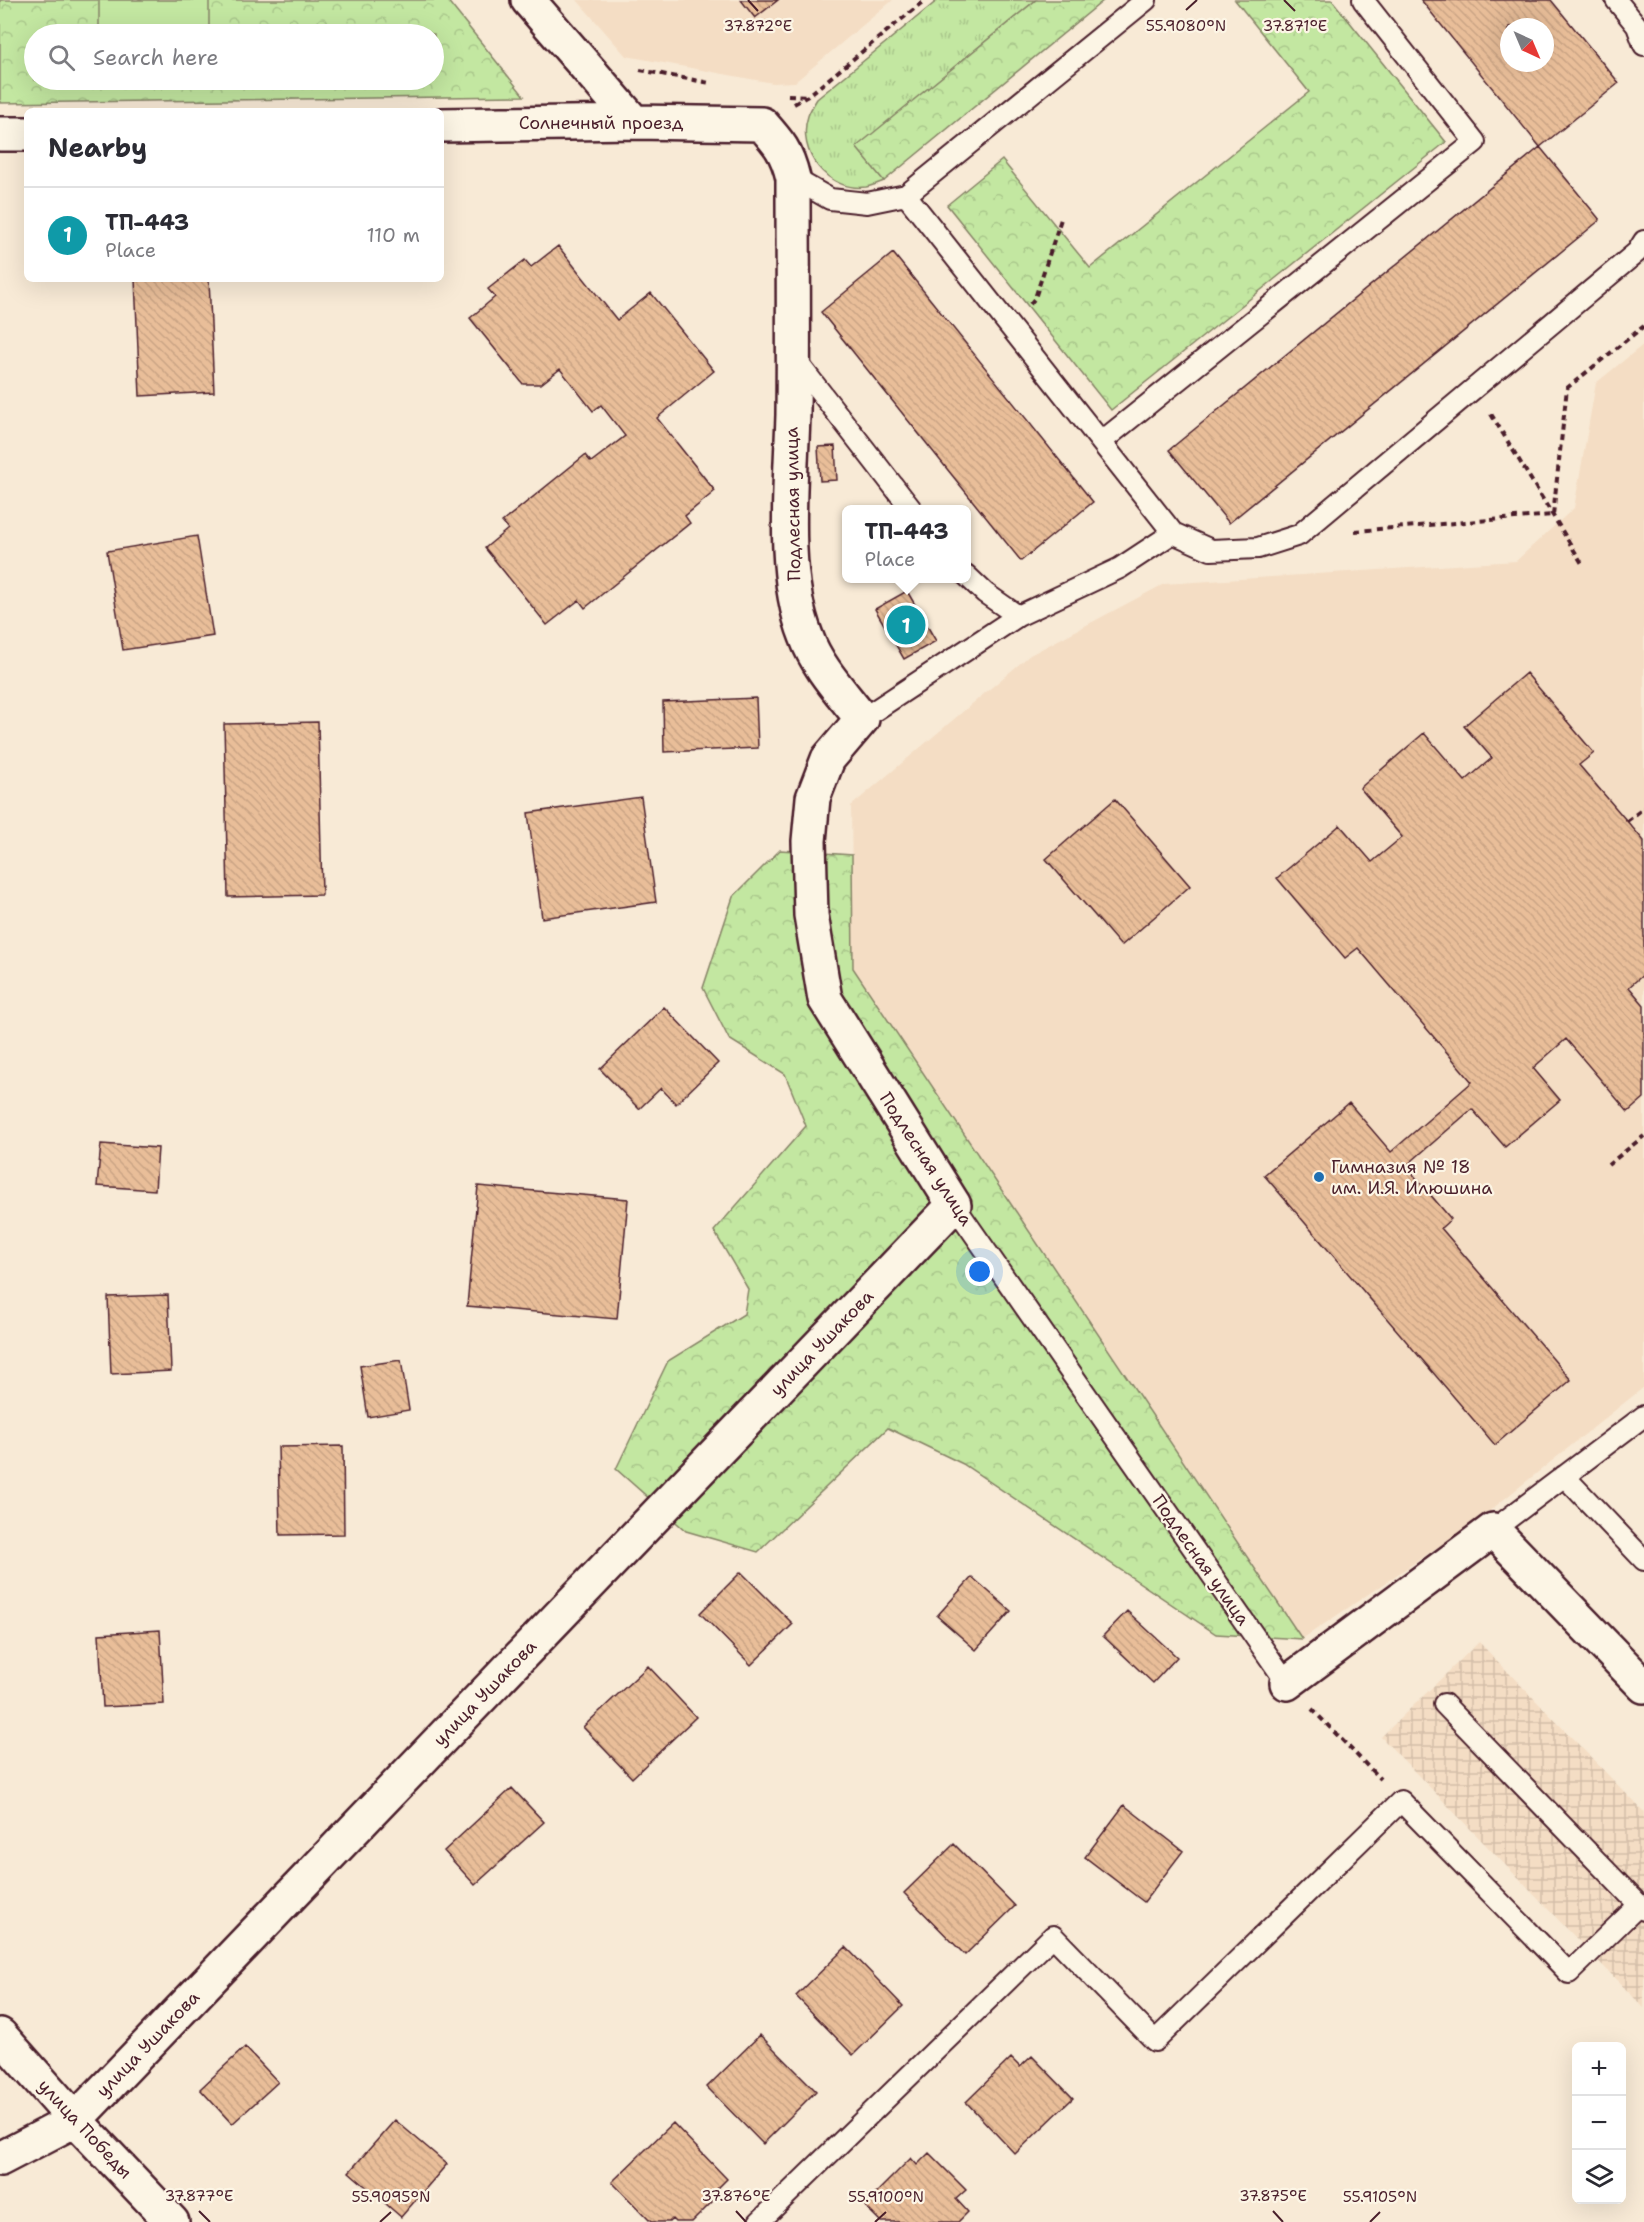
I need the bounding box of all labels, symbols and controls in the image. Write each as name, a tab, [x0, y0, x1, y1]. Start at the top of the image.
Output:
text: 37.872°E	[724, 16, 792, 36]
text: 55.9080°N	[1146, 16, 1226, 36]
text: 37.871°E	[1263, 16, 1327, 36]
north arrow	[1500, 18, 1554, 72]
search box	[24, 24, 444, 90]
icon: search	[45, 41, 78, 74]
text: Search here	[93, 43, 219, 72]
street label: Солнечный проезд	[519, 111, 684, 135]
text: Nearby	[48, 130, 147, 165]
text: ТП-443	[105, 208, 189, 237]
text: 1	[63, 222, 72, 248]
text: 110 m	[366, 222, 420, 248]
text: Place	[105, 237, 156, 263]
street label: Подлесная улица	[780, 427, 806, 581]
popup	[842, 505, 971, 583]
text: ТП-443	[864, 517, 949, 546]
text: Place	[864, 546, 915, 572]
pin: 1	[886, 602, 926, 648]
street label: Подлесная улица	[874, 1088, 978, 1230]
place label: Гимназия № 18 им. И.Я. Илюшина	[1331, 1155, 1493, 1200]
marker: Гимназия № 18 им. И.Я. Илюшина	[1312, 1170, 1326, 1184]
your location	[965, 1257, 994, 1286]
street label: улица Ушакова	[765, 1285, 879, 1401]
street label: Подлесная улица	[1147, 1490, 1255, 1630]
street label: улица Ушакова	[428, 1635, 542, 1751]
street label: улица Ушакова	[91, 1986, 205, 2102]
map controls	[1572, 2042, 1626, 2204]
button: +	[1572, 2042, 1626, 2096]
street label: улица Победы	[33, 2074, 137, 2184]
button: −	[1572, 2096, 1626, 2150]
button: layers	[1572, 2150, 1626, 2204]
text: 37.877°E	[165, 2186, 233, 2206]
text: 37.876°E	[702, 2186, 770, 2206]
text: 37.875°E	[1239, 2186, 1307, 2206]
text: 55.9095°N	[352, 2187, 430, 2207]
text: 55.9100°N	[848, 2187, 924, 2207]
text: 55.9105°N	[1343, 2187, 1417, 2207]

